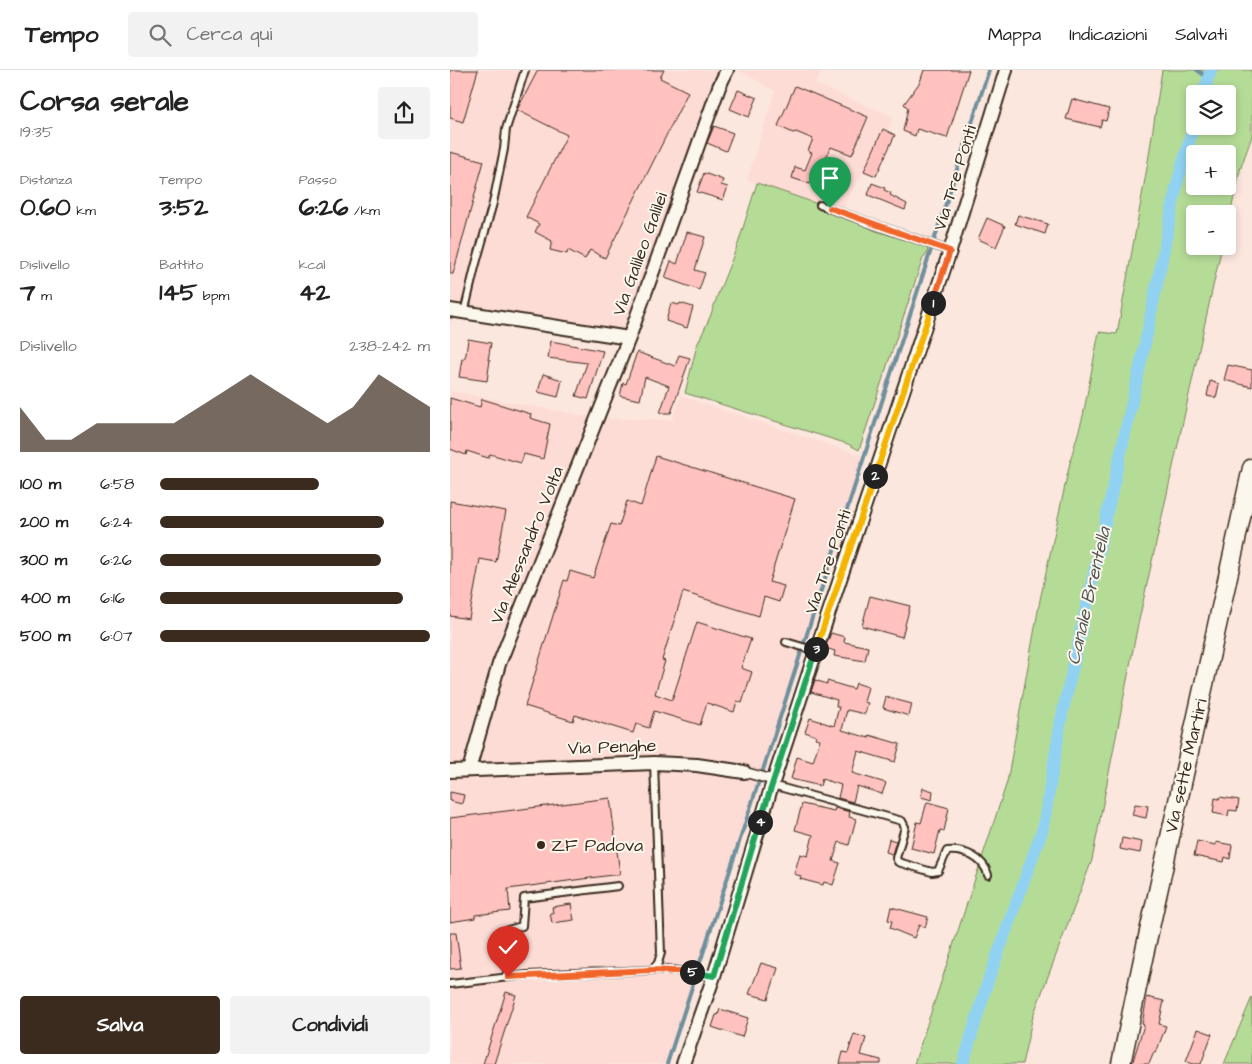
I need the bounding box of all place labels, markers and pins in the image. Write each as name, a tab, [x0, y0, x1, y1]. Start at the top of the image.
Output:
pin	[809, 157, 851, 208]
pin: 1	[920, 290, 946, 316]
pin: 2	[862, 464, 888, 488]
pin: 3	[804, 636, 828, 662]
pin: 4	[748, 810, 772, 834]
place label: ZF Padova	[551, 833, 643, 858]
marker: ZF Padova	[535, 839, 547, 851]
pin	[487, 926, 529, 977]
pin: 5	[680, 960, 704, 984]

